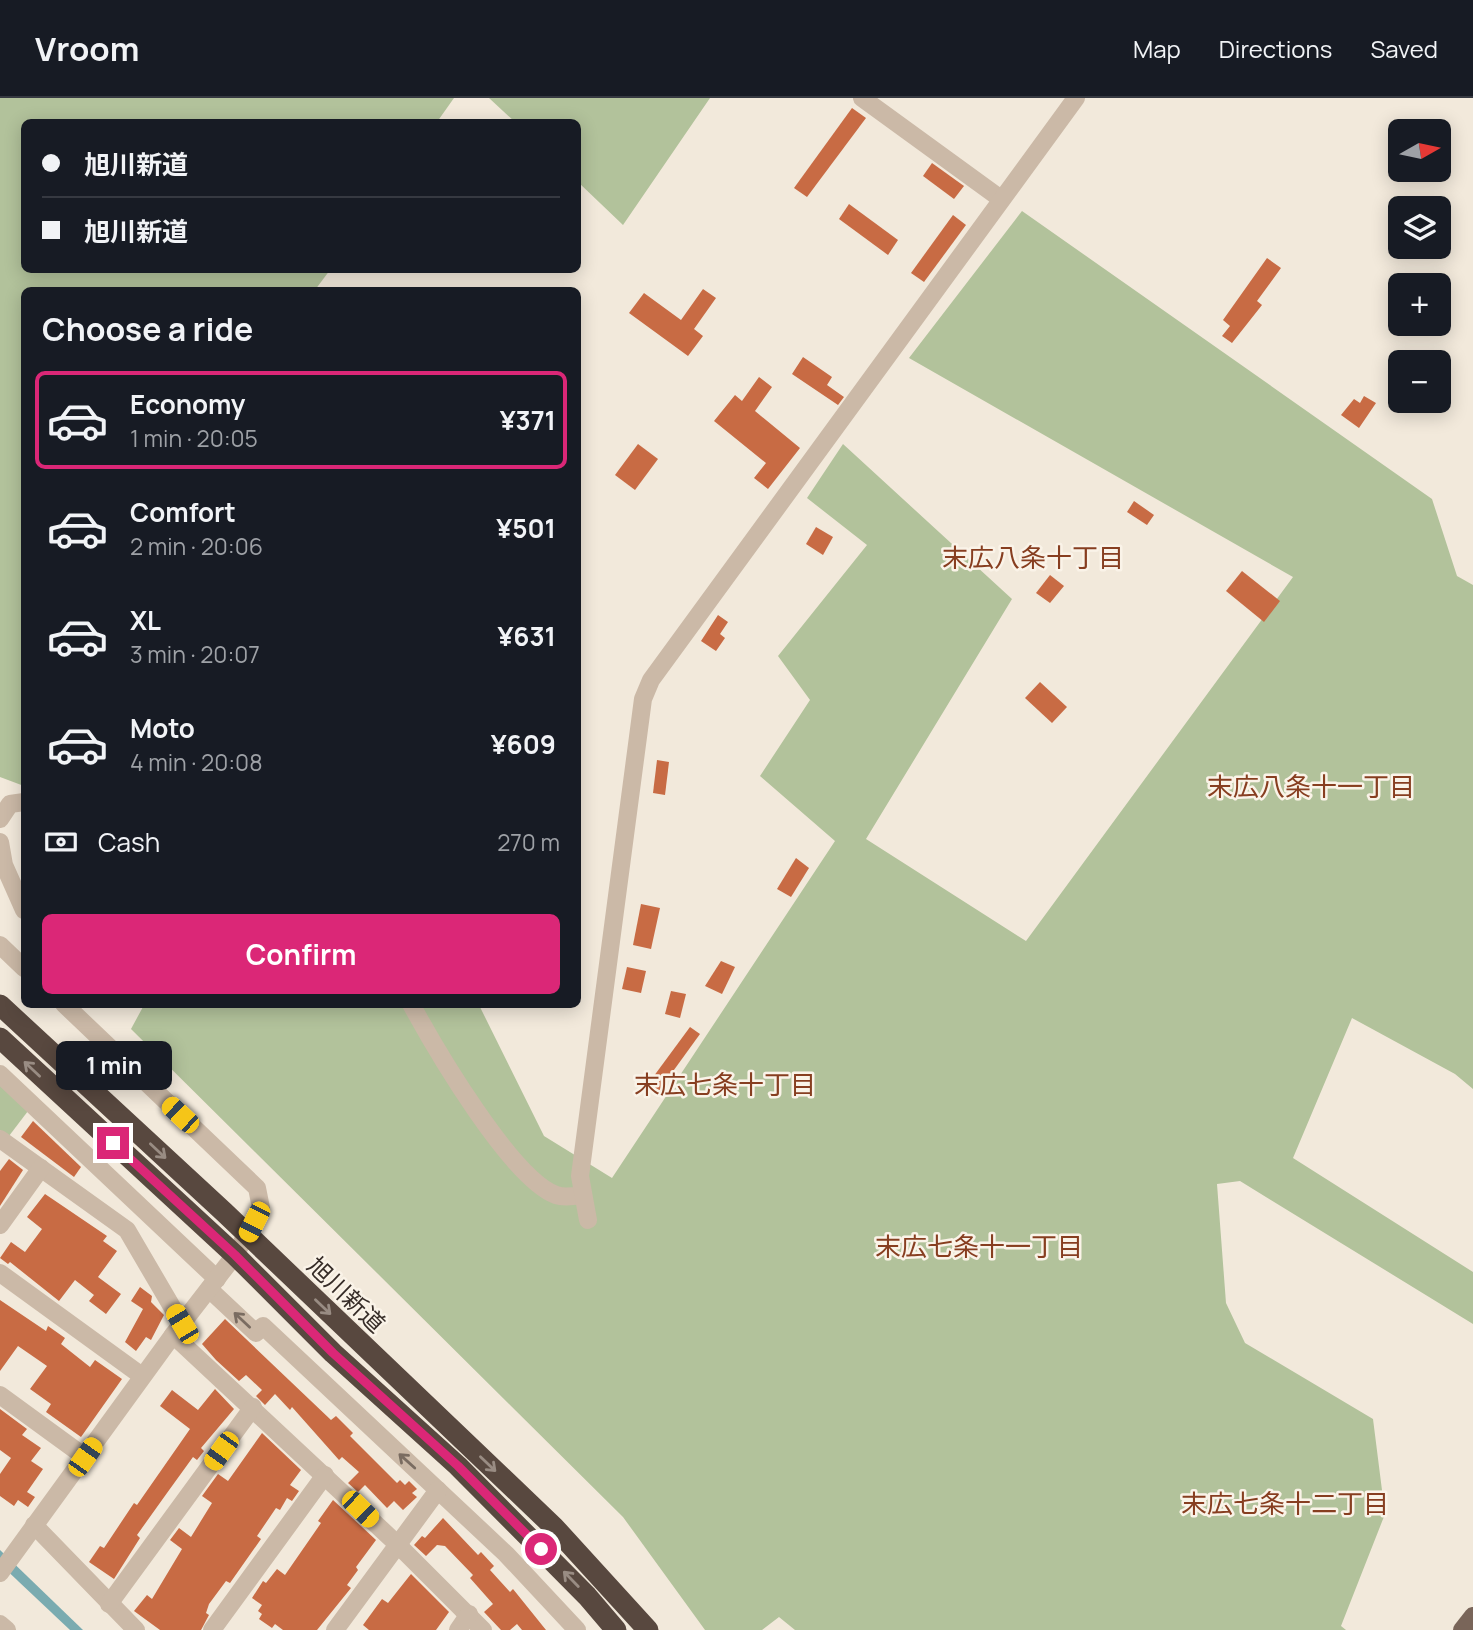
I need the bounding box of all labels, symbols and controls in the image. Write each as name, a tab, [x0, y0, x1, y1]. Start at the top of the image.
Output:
text: Vroom	[35, 26, 139, 71]
text: Map	[1133, 32, 1181, 65]
text: Directions	[1219, 32, 1332, 65]
text: Saved	[1370, 32, 1438, 65]
north arrow	[1388, 119, 1451, 182]
map controls	[1388, 119, 1451, 413]
text: 旭川新道	[84, 146, 188, 182]
button: layers	[1388, 196, 1451, 259]
text: 旭川新道	[84, 213, 188, 249]
button: +	[1388, 273, 1451, 336]
text: Choose a ride	[42, 307, 253, 351]
button: −	[1388, 350, 1451, 413]
text: Economy	[130, 386, 245, 422]
icon: car	[46, 389, 109, 452]
text: ¥371	[500, 402, 556, 438]
text: 1 min · 20:05	[130, 422, 258, 454]
text: Comfort	[130, 494, 236, 530]
icon: car	[46, 497, 109, 560]
text: ¥501	[496, 510, 556, 546]
text: 2 min · 20:06	[130, 530, 263, 562]
district label: 末広八条十丁目	[942, 539, 1124, 575]
text: XL	[130, 602, 161, 638]
icon: car	[46, 605, 109, 668]
text: ¥631	[497, 618, 556, 654]
text: 3 min · 20:07	[130, 638, 260, 670]
text: Moto	[130, 710, 195, 746]
icon: car	[46, 713, 109, 776]
text: ¥609	[491, 726, 556, 762]
text: 4 min · 20:08	[130, 746, 263, 778]
district label: 末広八条十一丁目	[1207, 768, 1415, 804]
icon: cash	[42, 823, 80, 861]
text: Cash	[98, 824, 160, 860]
text: 270 m	[497, 826, 560, 858]
button: Confirm	[42, 914, 560, 994]
callout: 1 min	[55, 1042, 171, 1090]
text: 1 min	[86, 1049, 142, 1081]
one-way arrow	[24, 1060, 41, 1077]
district label: 末広七条十丁目	[634, 1066, 816, 1102]
car	[158, 1093, 203, 1137]
route end	[97, 1127, 129, 1159]
one-way arrow	[149, 1142, 166, 1159]
car	[236, 1199, 273, 1245]
district label: 末広七条十一丁目	[875, 1228, 1083, 1264]
street label: 旭川新道	[301, 1249, 393, 1339]
one-way arrow	[314, 1299, 331, 1316]
car	[163, 1301, 202, 1347]
one-way arrow	[234, 1311, 251, 1328]
car	[201, 1428, 242, 1474]
car	[65, 1434, 106, 1480]
one-way arrow	[399, 1453, 416, 1470]
one-way arrow	[479, 1456, 496, 1473]
district label: 末広七条十二丁目	[1181, 1485, 1389, 1521]
car	[338, 1487, 383, 1531]
route start	[525, 1533, 557, 1565]
one-way arrow	[562, 1571, 579, 1588]

